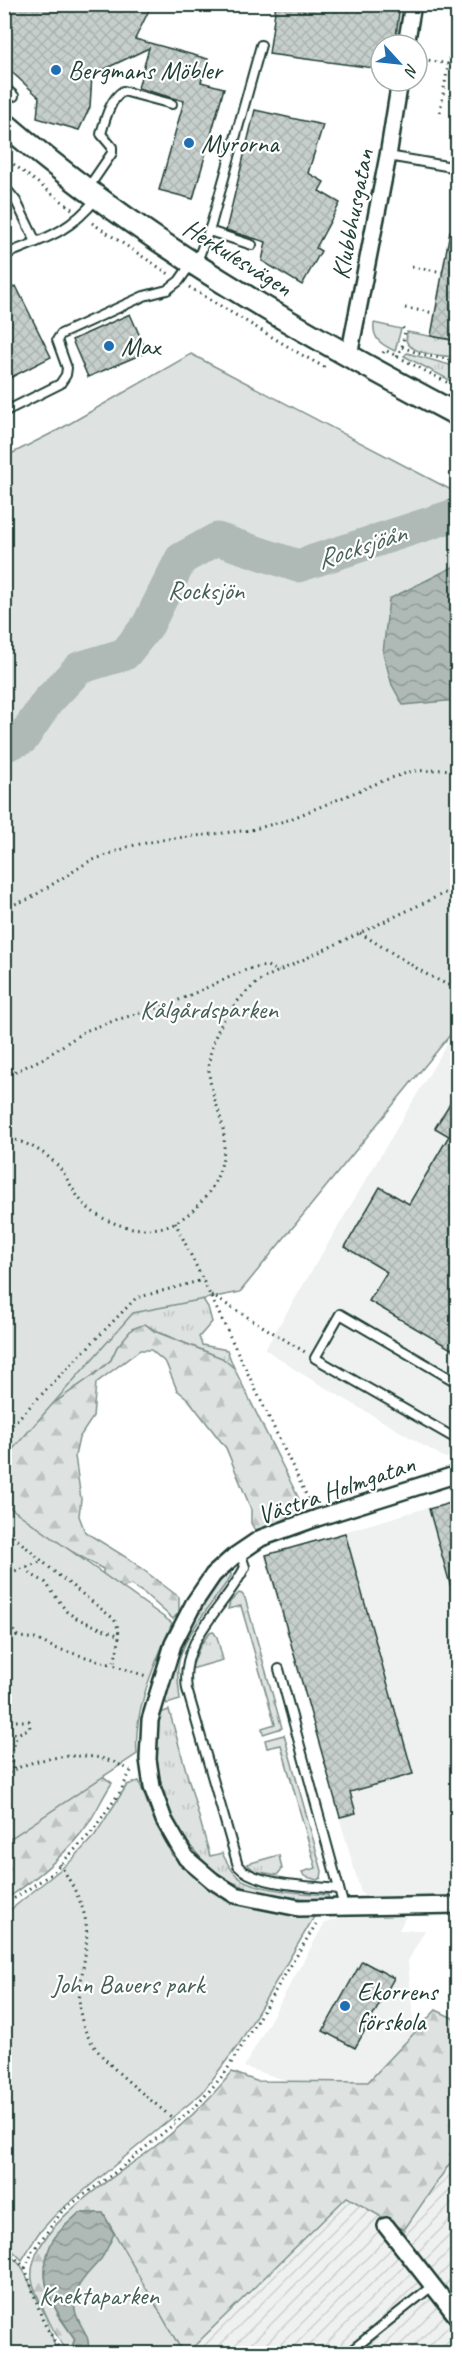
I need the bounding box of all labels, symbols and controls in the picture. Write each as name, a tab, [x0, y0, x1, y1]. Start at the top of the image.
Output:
north arrow	[369, 33, 429, 93]
place label: Bergmans Möbler	[68, 54, 224, 87]
text: N	[399, 60, 423, 81]
marker: Bergmans Möbler	[49, 63, 63, 77]
place label: Myrorna	[201, 127, 280, 160]
marker: Myrorna	[182, 136, 196, 150]
street label: Klubbhusgatan	[324, 146, 381, 282]
street label: Herkulesvägen	[177, 211, 299, 304]
place label: Max	[121, 330, 162, 363]
marker: Max	[102, 339, 116, 353]
water label: Rocksjöån	[312, 515, 411, 576]
park label: Rocksjön	[168, 574, 246, 607]
park label: Kålgårdsparken	[140, 993, 279, 1026]
street label: Västra Holmgatan	[253, 1447, 419, 1532]
park label: John Bauers park	[50, 1968, 207, 2001]
place label: Ekorrens förskola	[357, 1975, 440, 2038]
marker: Ekorrens förskola	[338, 1999, 352, 2013]
park label: Knektaparken	[39, 2279, 160, 2312]

